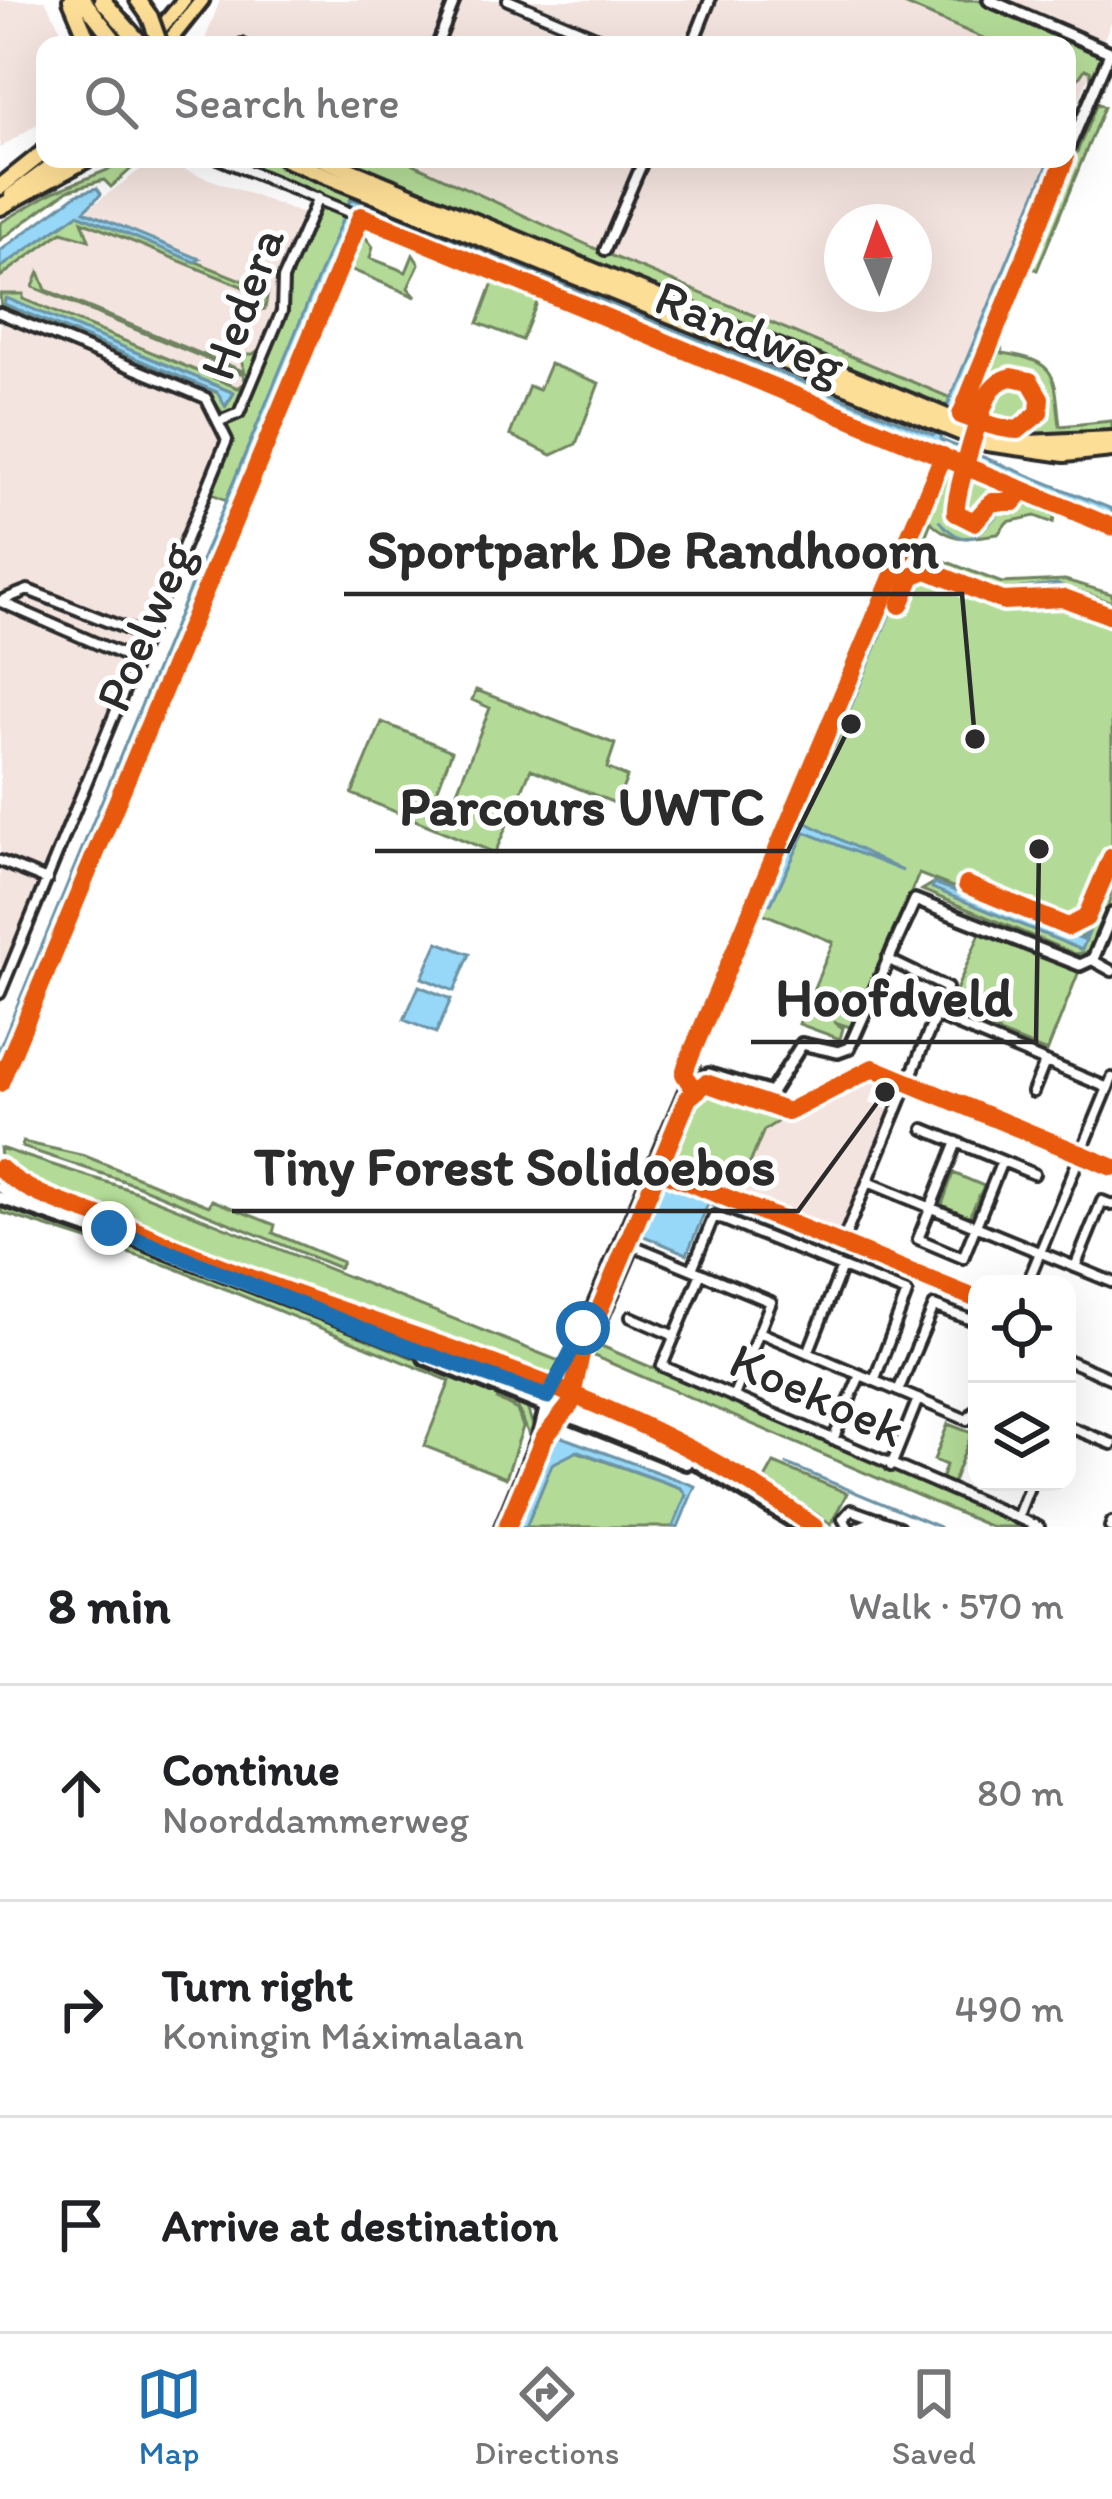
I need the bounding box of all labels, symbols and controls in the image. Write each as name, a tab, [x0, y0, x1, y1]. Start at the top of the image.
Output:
search box	[36, 36, 1076, 168]
icon: search	[78, 69, 144, 135]
text: Search here	[174, 75, 400, 129]
north arrow	[824, 204, 932, 312]
street label: Hedera	[186, 219, 297, 388]
street label: Randweg	[646, 266, 853, 397]
callout: Sportpark De Randhoorn	[344, 504, 962, 594]
text: Sportpark De Randhoorn	[367, 517, 939, 582]
street label: Poelweg	[82, 532, 207, 720]
callout: Parcours UWTC	[375, 761, 788, 851]
text: Parcours UWTC	[399, 774, 765, 839]
callout: Hoofdveld	[751, 952, 1036, 1042]
text: Hoofdveld	[775, 965, 1013, 1030]
callout: Tiny Forest Solidoebos	[232, 1121, 798, 1211]
text: Tiny Forest Solidoebos	[253, 1134, 776, 1199]
route end	[82, 1201, 136, 1255]
map controls	[968, 1275, 1076, 1491]
button: locate	[968, 1275, 1076, 1383]
route start	[556, 1301, 610, 1355]
street label: Koekoek	[721, 1329, 915, 1460]
button: layers	[968, 1383, 1076, 1491]
text: 8 min	[48, 1575, 171, 1636]
text: Walk · 570 m	[848, 1582, 1064, 1629]
text: Continue	[162, 1742, 340, 1796]
icon: ahead	[48, 1760, 114, 1826]
text: 80 m	[977, 1769, 1064, 1816]
text: Noorddammerweg	[162, 1796, 469, 1843]
text: Turn right	[162, 1958, 353, 2012]
icon: right	[48, 1976, 114, 2042]
text: 490 m	[955, 1985, 1064, 2032]
text: Koningin Máximalaan	[162, 2012, 524, 2059]
icon: arrive	[48, 2192, 114, 2258]
text: Arrive at destination	[162, 2198, 558, 2252]
tab: Map	[136, 2361, 202, 2472]
tab: Directions	[474, 2361, 619, 2472]
tab: Saved	[892, 2361, 976, 2472]

